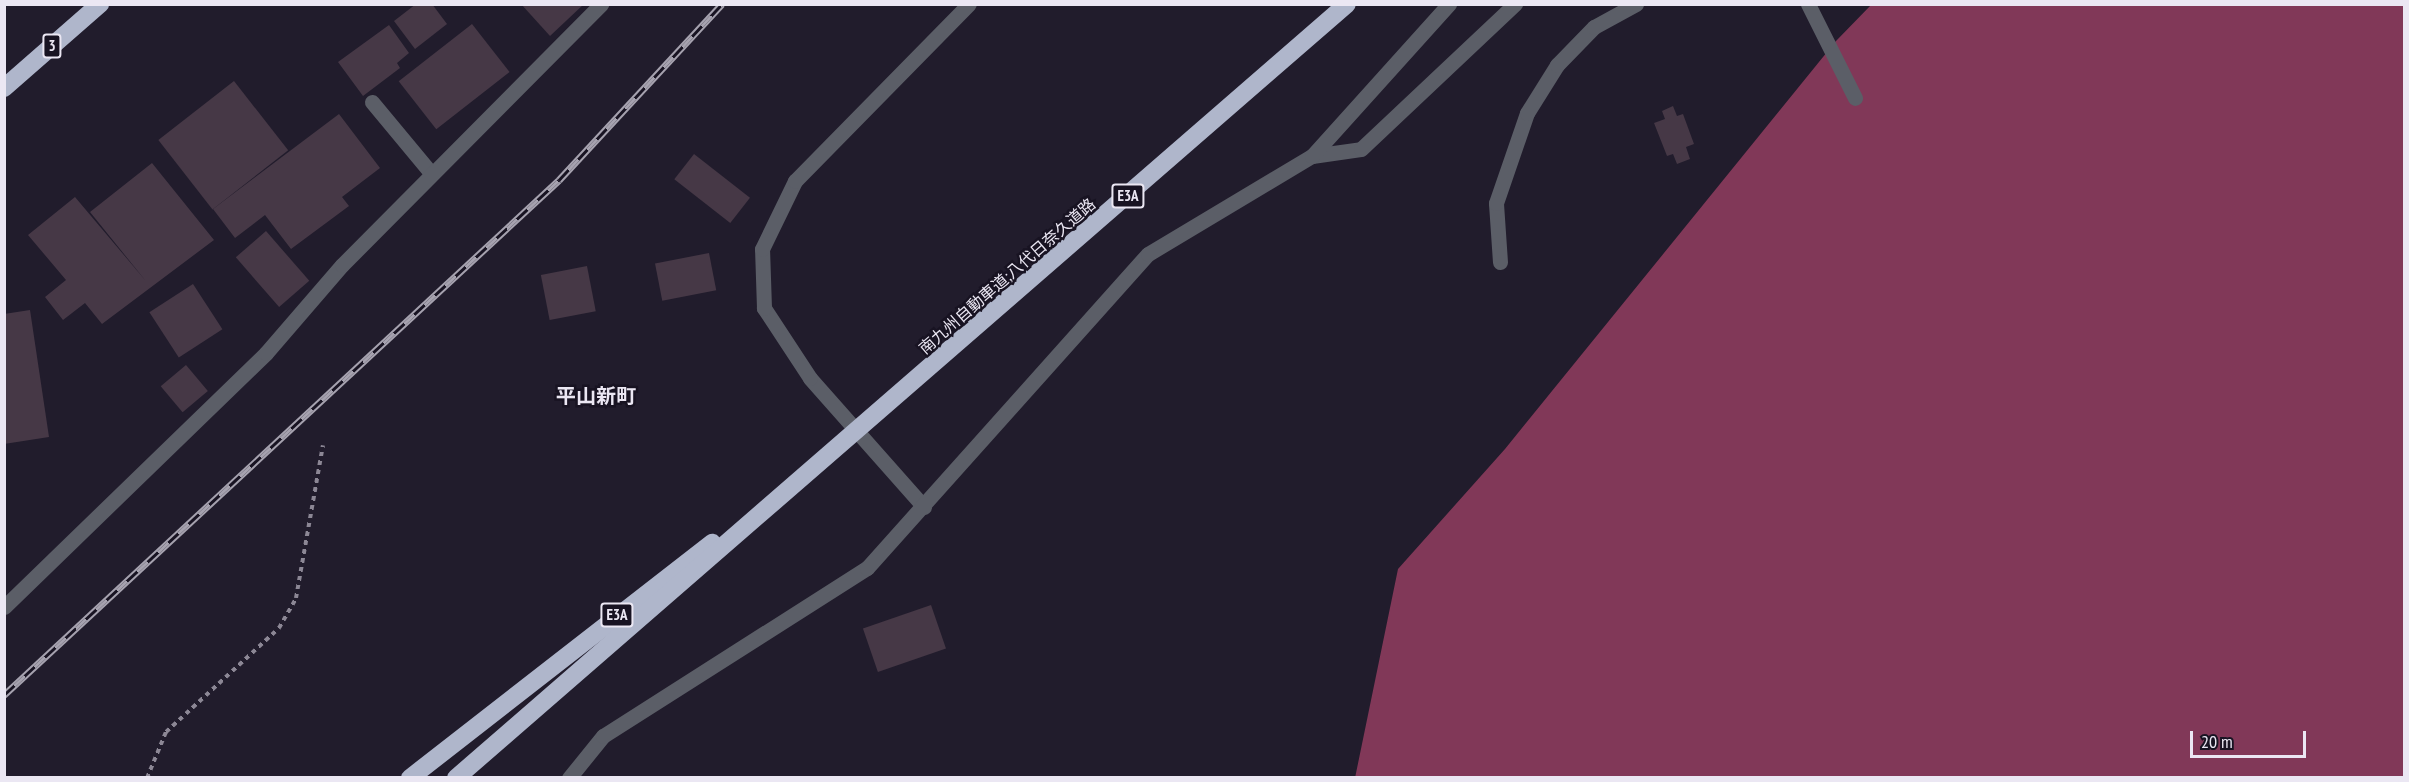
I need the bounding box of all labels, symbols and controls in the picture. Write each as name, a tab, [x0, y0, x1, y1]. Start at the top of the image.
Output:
road number: 3	[42, 34, 62, 58]
road number: E3A	[1110, 184, 1146, 208]
street label: 南九州自動車道;八代日奈久道路	[915, 194, 1099, 358]
district label: 平山新町	[556, 384, 636, 408]
road number: E3A	[599, 603, 635, 627]
scale bar	[2193, 719, 2308, 757]
text: 20 m	[2201, 730, 2233, 753]

